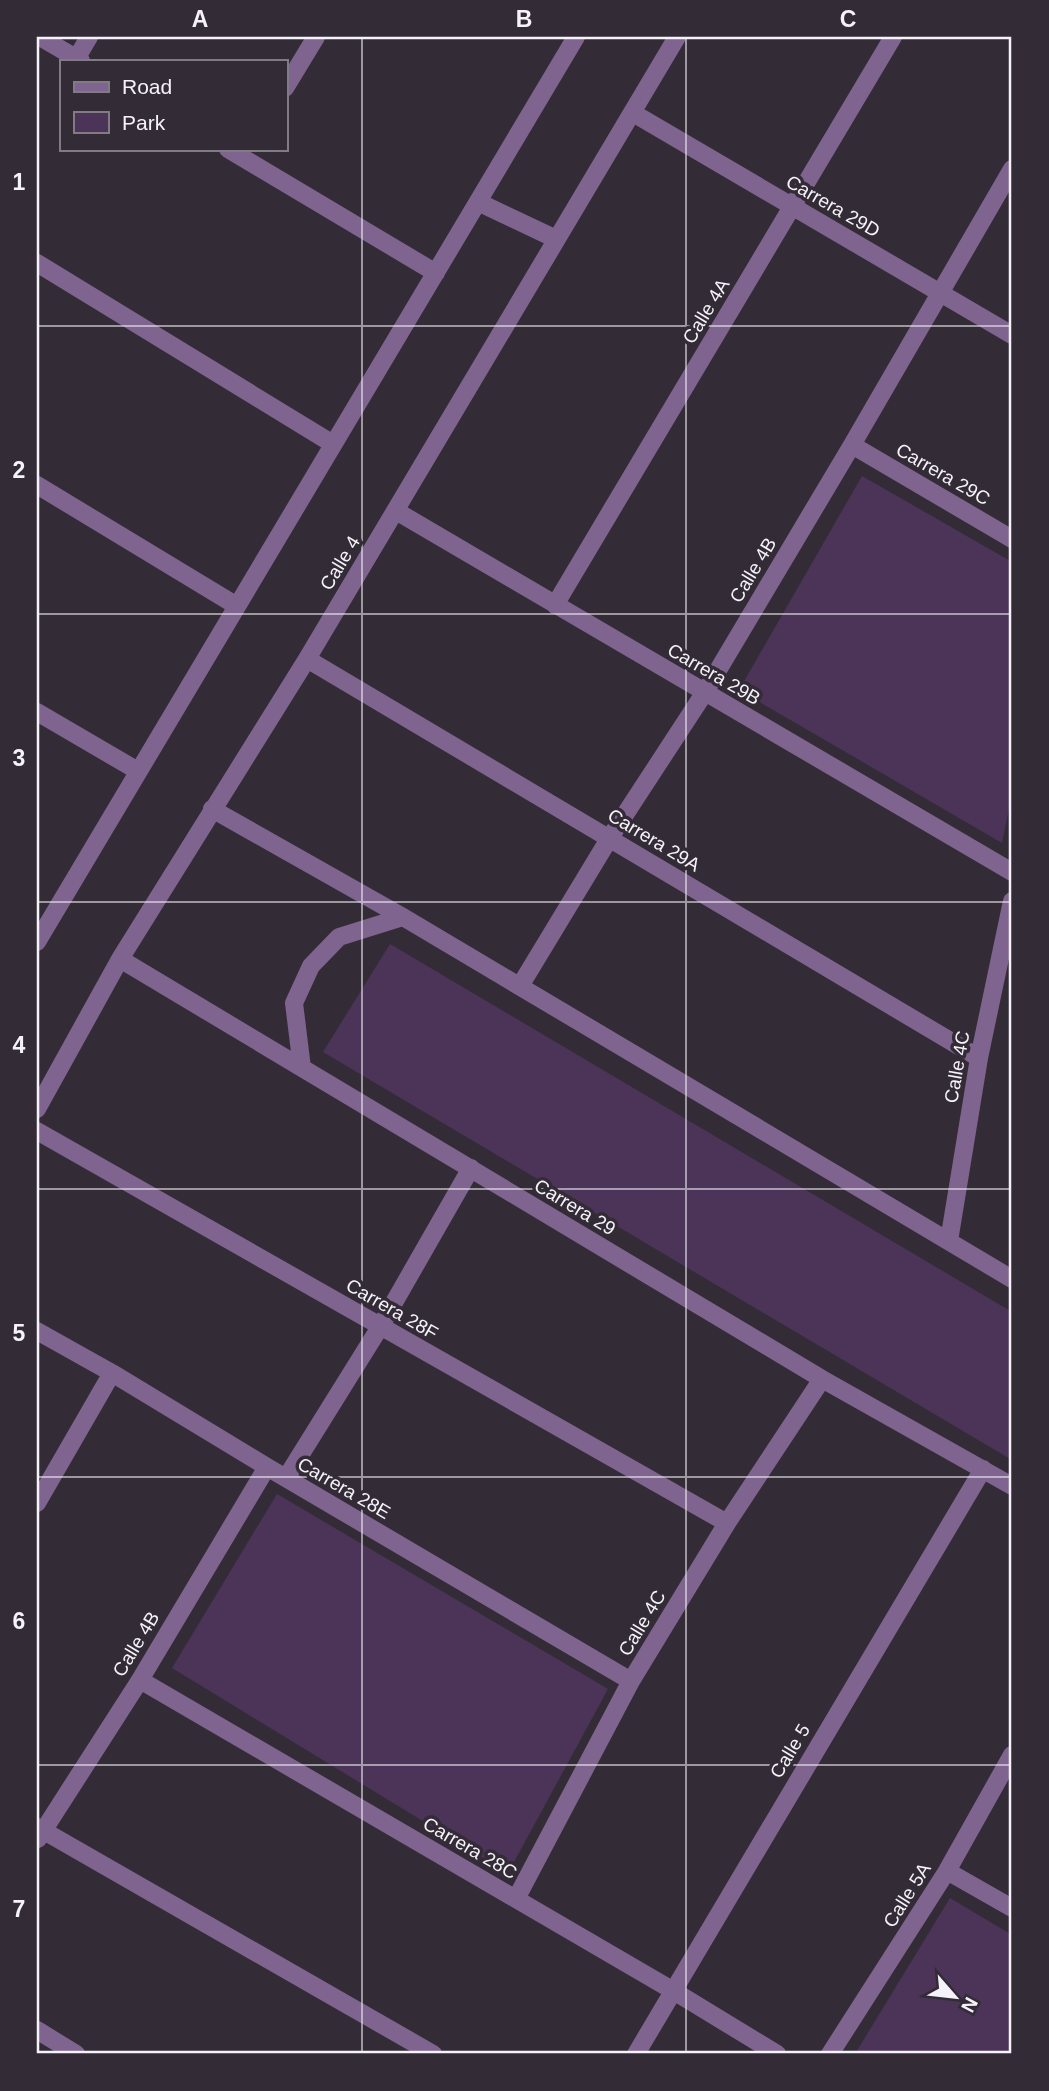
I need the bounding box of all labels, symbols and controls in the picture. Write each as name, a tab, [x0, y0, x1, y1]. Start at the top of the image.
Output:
text: A	[192, 6, 208, 32]
text: B	[516, 6, 532, 32]
text: C	[840, 6, 856, 32]
legend	[60, 60, 287, 150]
text: Road	[122, 75, 172, 98]
text: Park	[122, 111, 166, 134]
text: 1	[13, 169, 26, 195]
street label: Carrera 29D	[782, 171, 884, 241]
street label: Calle 4A	[679, 275, 734, 347]
street label: Carrera 29C	[892, 439, 994, 509]
text: 2	[13, 457, 25, 483]
street label: Calle 4	[316, 532, 364, 594]
street label: Calle 4B	[726, 534, 780, 606]
street label: Carrera 29B	[664, 639, 764, 709]
text: 3	[13, 745, 25, 771]
street label: Carrera 29A	[604, 804, 704, 876]
street label: Calle 4C	[940, 1029, 974, 1105]
text: 4	[13, 1032, 26, 1058]
street label: Carrera 29	[531, 1175, 619, 1239]
street label: Carrera 28F	[342, 1274, 442, 1344]
text: 5	[13, 1320, 26, 1346]
street label: Carrera 28E	[294, 1453, 394, 1523]
street label: Calle 4C	[614, 1586, 670, 1660]
text: 6	[13, 1608, 25, 1634]
street label: Calle 4B	[109, 1608, 163, 1680]
street label: Calle 5	[766, 1720, 814, 1782]
street label: Carrera 28C	[419, 1813, 521, 1883]
street label: Calle 5A	[879, 1859, 935, 1931]
text: 7	[13, 1896, 25, 1922]
north arrow	[920, 1962, 990, 2032]
text: N	[957, 1994, 982, 2016]

